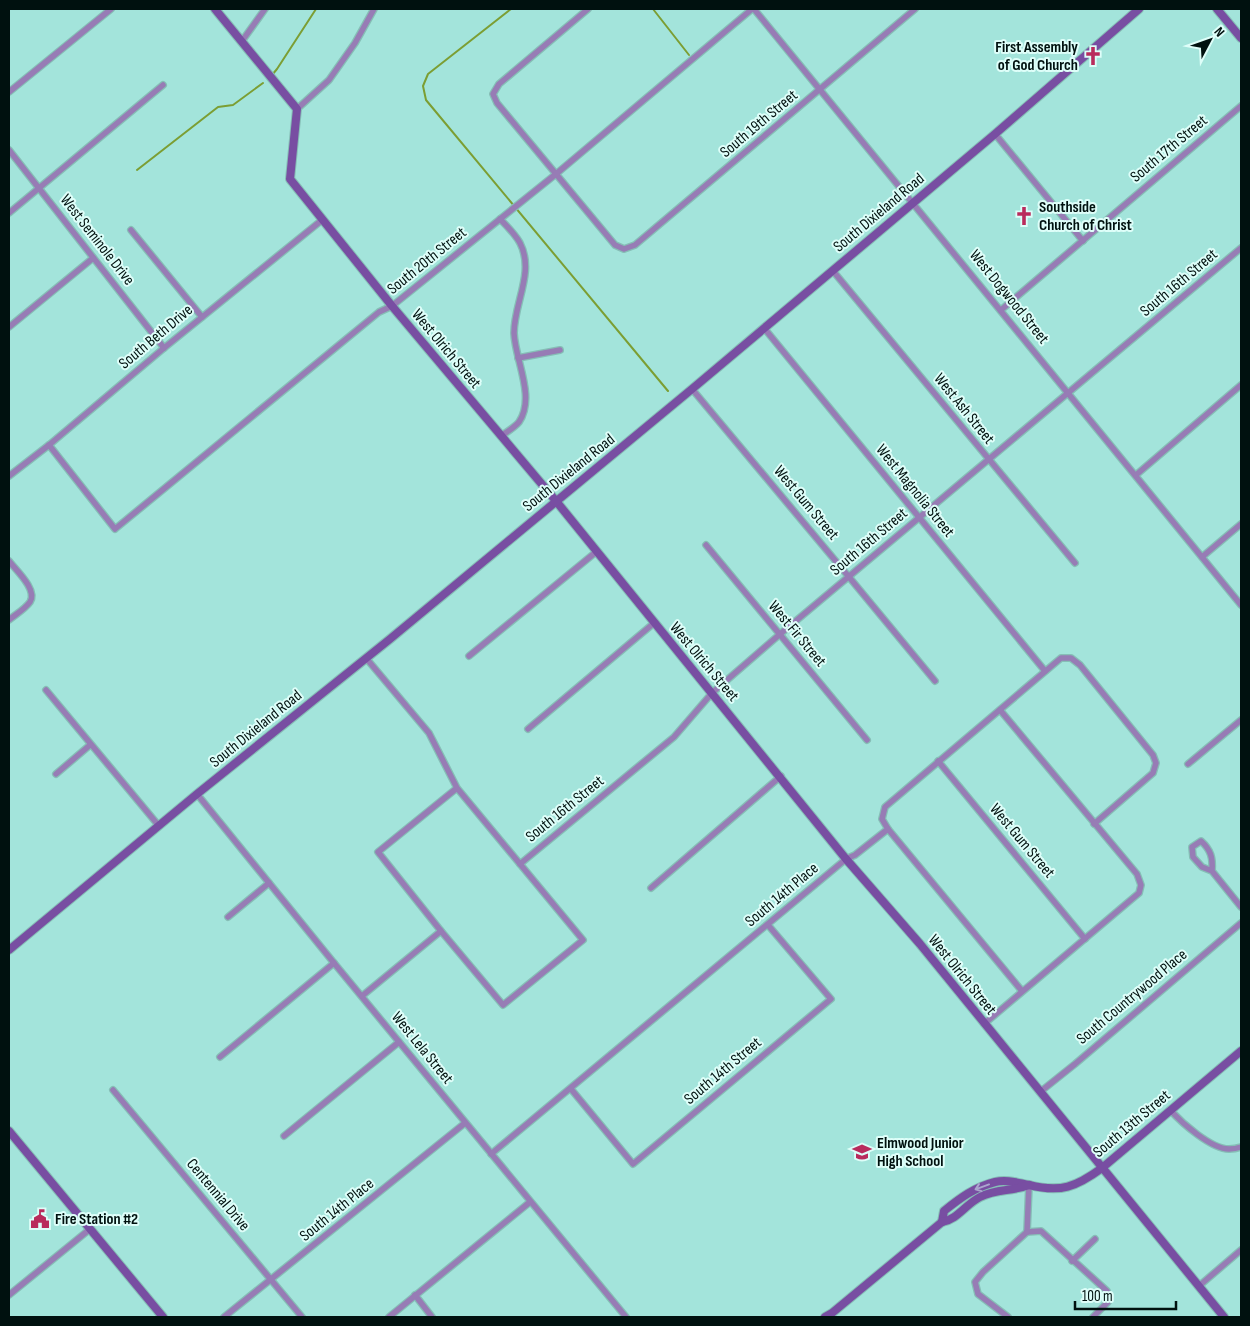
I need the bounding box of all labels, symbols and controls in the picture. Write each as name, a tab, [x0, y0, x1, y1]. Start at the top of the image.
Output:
north arrow	[1185, 15, 1235, 65]
text: N	[1211, 23, 1228, 40]
place label: First Assembly of God Church	[995, 38, 1078, 75]
church icon: First Assembly of God Church	[1082, 45, 1104, 67]
street label: South 19th Street	[716, 86, 802, 162]
street label: South 17th Street	[1127, 111, 1211, 187]
street label: South Dixieland Road	[830, 170, 928, 256]
street label: West Seminole Drive	[56, 191, 138, 289]
place label: Southside Church of Christ	[1039, 198, 1132, 235]
church icon: Southside Church of Christ	[1013, 205, 1035, 227]
street label: South 20th Street	[384, 223, 470, 299]
street label: South 16th Street	[1136, 245, 1222, 321]
street label: West Dogwood Street	[965, 246, 1053, 348]
street label: South Beth Drive	[115, 301, 197, 373]
street label: West Olrich Street	[407, 305, 485, 393]
street label: West Ash Street	[930, 370, 998, 448]
street label: South Dixieland Road	[519, 430, 619, 516]
street label: West Magnolia Street	[872, 441, 958, 541]
street label: West Gum Street	[769, 462, 843, 544]
street label: South 16th Street	[826, 504, 912, 580]
street label: West Fir Street	[764, 597, 830, 671]
street label: West Olrich Street	[665, 618, 743, 706]
street label: South Dixieland Road	[206, 686, 306, 772]
street label: South 16th Street	[522, 772, 608, 846]
street label: West Gum Street	[985, 800, 1059, 882]
street label: South 14th Place	[742, 859, 822, 931]
street label: West Olrich Street	[924, 931, 1000, 1019]
street label: South Countrywood Place	[1073, 945, 1191, 1049]
street label: West Lela Street	[387, 1008, 457, 1088]
street label: South 14th Street	[681, 1033, 765, 1109]
street label: South 13th Street	[1090, 1086, 1174, 1162]
place label: Elmwood Junior High School	[877, 1134, 964, 1171]
school or university icon: Elmwood Junior High School	[851, 1141, 873, 1163]
street label: Centennial Drive	[182, 1155, 254, 1235]
street label: South 14th Place	[296, 1174, 378, 1246]
one-way arrow	[974, 1183, 990, 1192]
public building icon: Fire Station #2	[29, 1208, 51, 1230]
place label: Fire Station #2	[55, 1210, 138, 1229]
scale bar	[1075, 1278, 1176, 1310]
text: 100 m	[1082, 1287, 1113, 1306]

